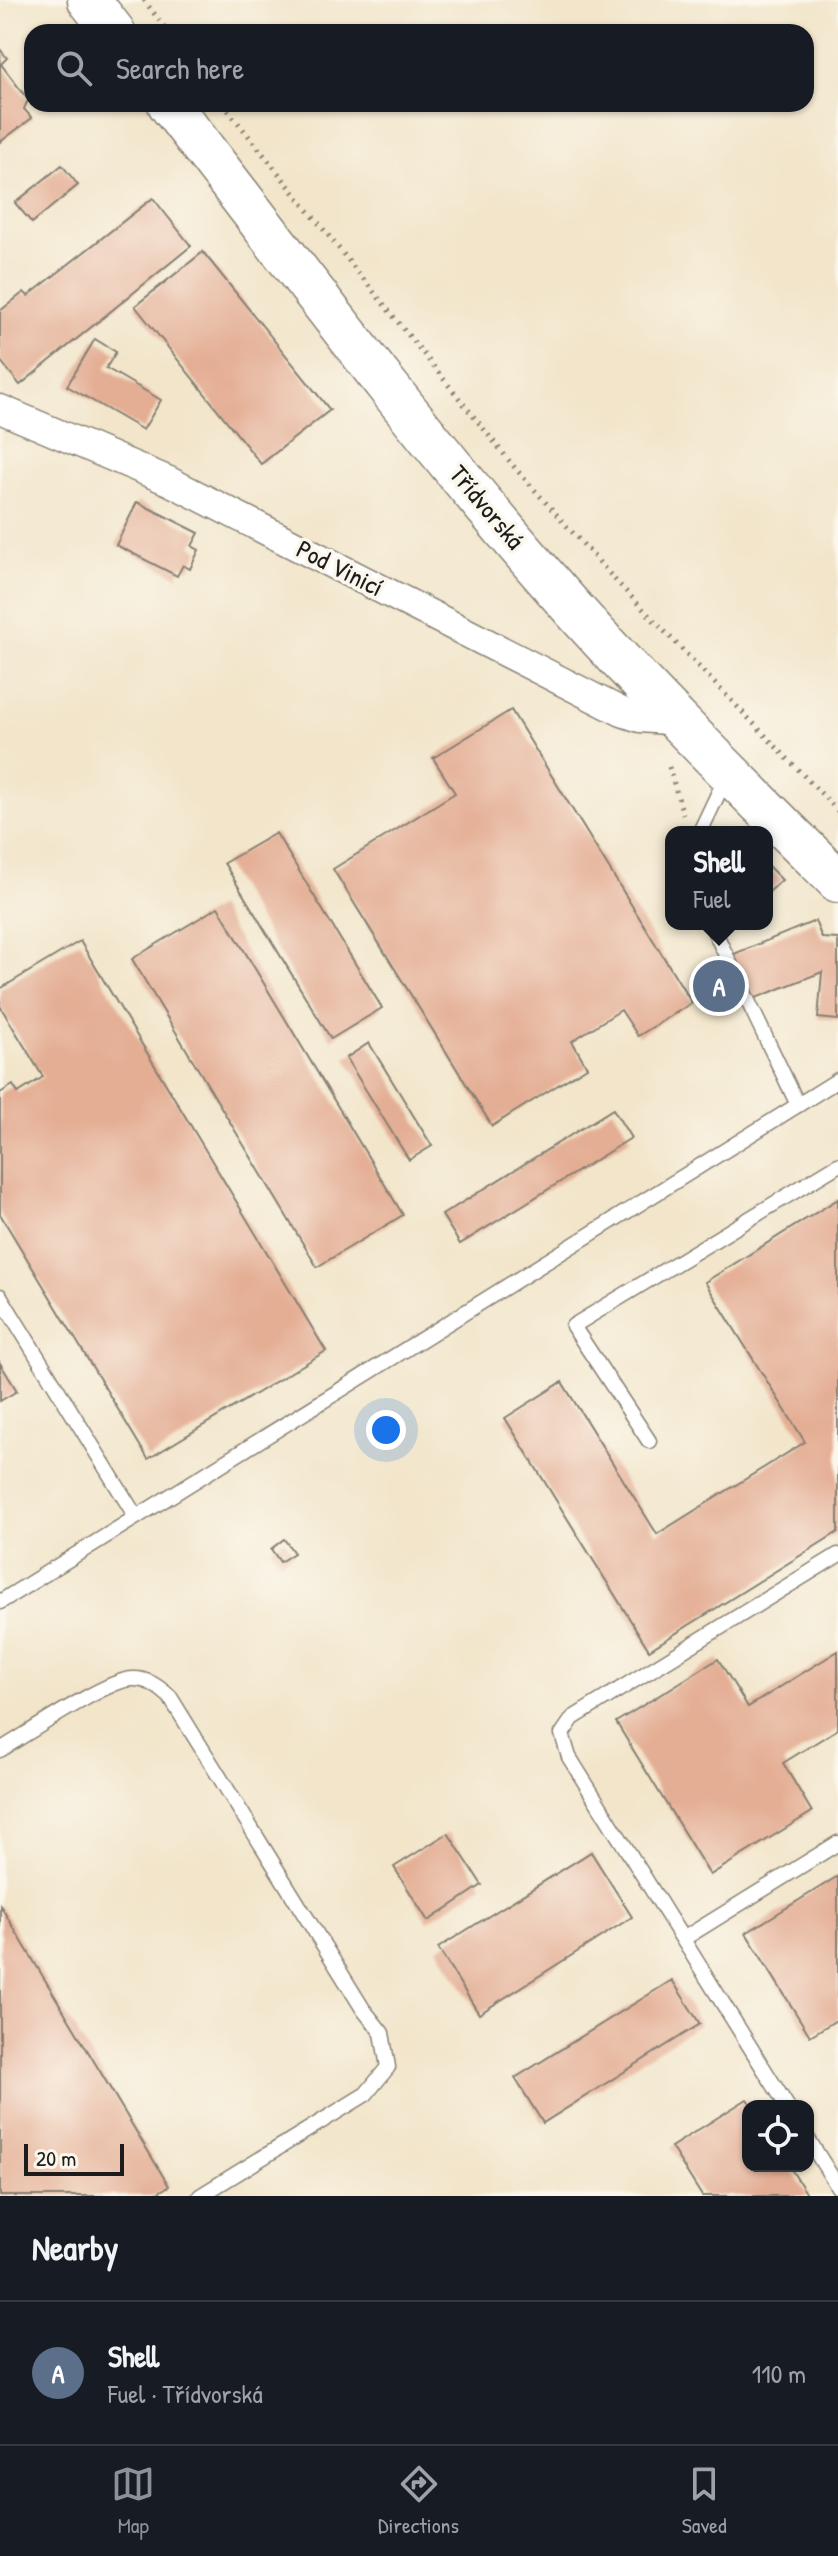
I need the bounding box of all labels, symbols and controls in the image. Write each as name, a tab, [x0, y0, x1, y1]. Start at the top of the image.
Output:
search box	[24, 24, 814, 112]
icon: search	[52, 46, 96, 90]
text: Search here	[116, 48, 244, 88]
street label: Třídvorská	[442, 457, 533, 556]
street label: Pod Vinicí	[291, 531, 390, 604]
popup	[665, 826, 773, 930]
text: Shell	[693, 841, 745, 881]
text: Fuel	[693, 881, 731, 916]
pin: A	[693, 956, 745, 1016]
your location	[366, 1410, 406, 1450]
map controls	[742, 2100, 814, 2172]
button: locate	[742, 2100, 814, 2172]
scale bar	[24, 2140, 124, 2176]
text: 20 m	[36, 2143, 76, 2173]
text: Nearby	[32, 2225, 118, 2271]
text: Shell	[108, 2336, 159, 2376]
text: A	[52, 2356, 64, 2391]
text: 110 m	[752, 2356, 806, 2391]
text: Fuel · Třídvorská	[108, 2376, 263, 2411]
tab: Map	[111, 2462, 155, 2540]
tab: Directions	[378, 2462, 459, 2540]
tab: Saved	[682, 2462, 727, 2540]

